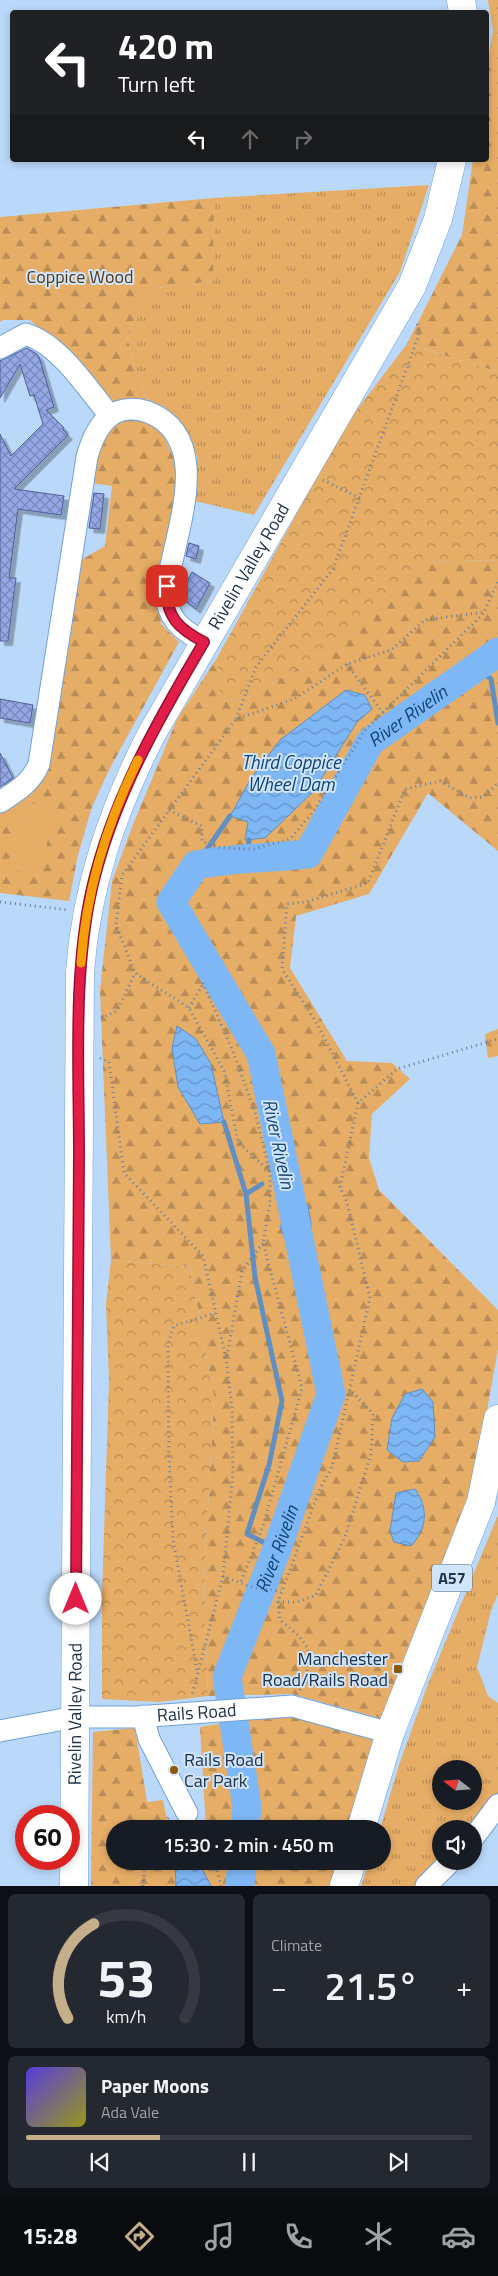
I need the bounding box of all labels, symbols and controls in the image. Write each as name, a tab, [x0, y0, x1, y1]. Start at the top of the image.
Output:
text: 420 m	[118, 19, 214, 73]
icon: left	[35, 30, 100, 95]
text: Turn left	[118, 67, 195, 101]
icon: left	[183, 125, 211, 153]
icon: ahead	[236, 125, 264, 153]
icon: right	[289, 125, 317, 153]
park label: Coppice Wood	[27, 263, 133, 290]
street label: Rivelin Valley Road	[201, 498, 296, 635]
pin	[146, 565, 188, 607]
icon: arrive	[153, 572, 181, 600]
water label: River Rivelin	[361, 677, 453, 753]
water label: Third Coppice Wheel Dam	[241, 747, 342, 798]
water label: River Rivelin	[256, 1096, 303, 1192]
water label: River Rivelin	[246, 1500, 305, 1597]
road number: A57	[432, 1565, 472, 1592]
position arrow	[49, 1572, 101, 1624]
street label: Rivelin Valley Road	[61, 1643, 89, 1785]
place label: Manchester Road/Rails Road	[262, 1645, 388, 1693]
marker: Manchester Road/Rails Road	[392, 1663, 404, 1675]
street label: Rails Road	[156, 1696, 237, 1728]
place label: Rails Road Car Park	[184, 1746, 264, 1794]
north arrow	[432, 1760, 482, 1810]
map controls	[432, 1760, 482, 1870]
marker: Rails Road Car Park	[168, 1764, 180, 1776]
speed limit sign: 60	[15, 1805, 80, 1870]
button: sound	[432, 1820, 482, 1870]
text: 15:30 · 2 min · 450 m	[163, 1830, 334, 1859]
text: Climate	[271, 1933, 322, 1957]
text: 53	[97, 1938, 156, 2017]
text: 21.5°	[324, 1957, 419, 2015]
text: −	[271, 1965, 287, 2008]
text: +	[456, 1965, 472, 2008]
text: km/h	[106, 2003, 147, 2030]
text: Paper Moons	[101, 2071, 209, 2100]
text: Ada Vale	[101, 2100, 159, 2124]
icon: previous	[86, 2148, 114, 2176]
icon: pause	[235, 2148, 263, 2176]
icon: next	[384, 2148, 412, 2176]
text: 15:28	[22, 2219, 77, 2253]
icon: directions	[122, 2219, 157, 2254]
icon: music	[202, 2219, 237, 2254]
icon: phone	[281, 2219, 316, 2254]
icon: climate	[361, 2219, 396, 2254]
icon: car	[441, 2219, 476, 2254]

